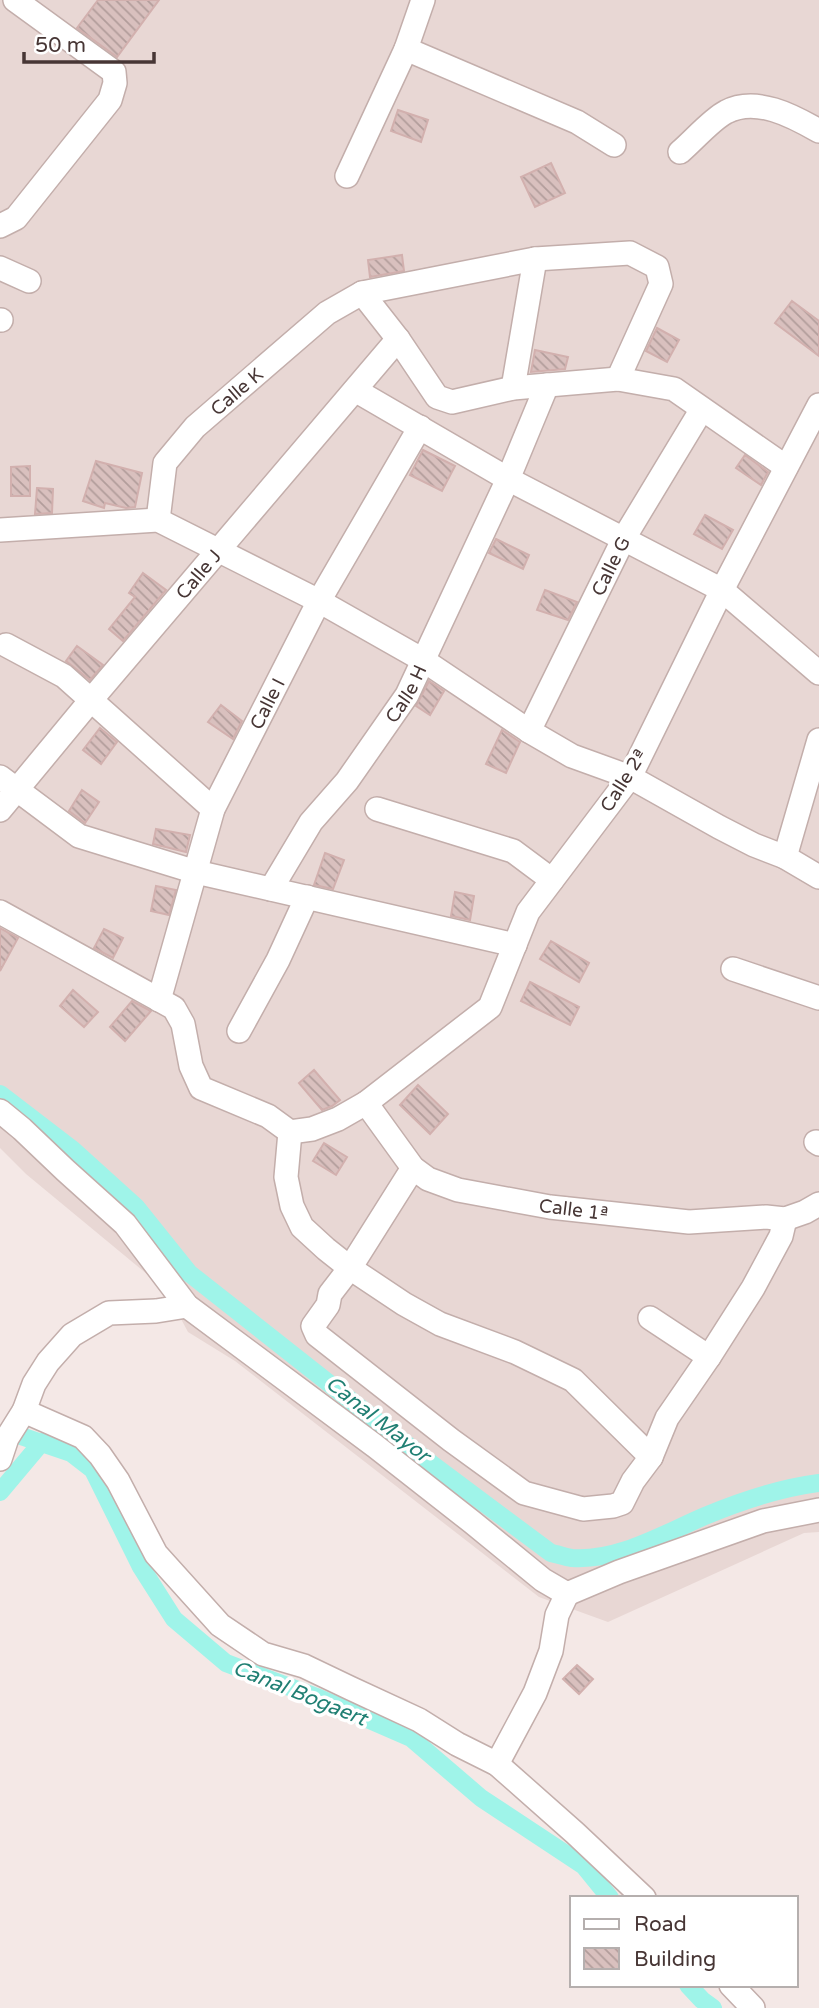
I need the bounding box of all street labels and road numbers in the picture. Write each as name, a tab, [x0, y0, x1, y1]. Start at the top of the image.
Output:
street label: Calle K	[206, 363, 268, 421]
street label: Calle G	[587, 533, 635, 600]
street label: Calle J	[172, 546, 226, 604]
street label: Calle H	[381, 662, 432, 727]
street label: Calle I	[246, 675, 290, 733]
street label: Calle 2ª	[596, 745, 652, 816]
street label: Calle 1ª	[538, 1195, 610, 1225]

